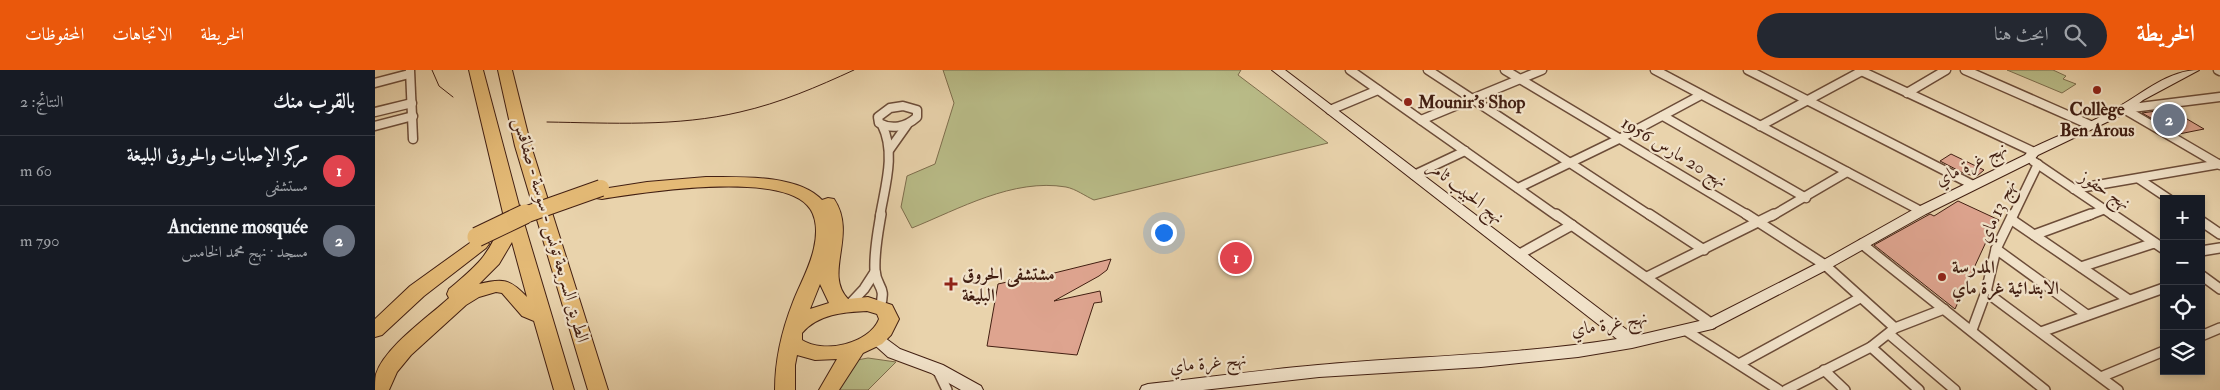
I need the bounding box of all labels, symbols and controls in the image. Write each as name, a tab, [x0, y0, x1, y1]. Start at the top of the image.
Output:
search box	[1757, 13, 2107, 58]
text: الخريطة	[2137, 18, 2195, 49]
icon: search	[2061, 21, 2089, 49]
text: ابحث هنا	[1994, 22, 2049, 46]
text: المحفوظات	[25, 23, 84, 46]
text: الاتجاهات	[112, 23, 172, 46]
text: الخريطة	[200, 23, 244, 46]
marker: Collège Ben Arous	[2091, 84, 2103, 96]
text: بالقرب منك	[273, 88, 355, 115]
place label: Mounir's Shop	[1417, 91, 1525, 114]
text: النتائج: 2	[20, 92, 64, 112]
marker: Mounir's Shop	[1402, 96, 1414, 108]
place label: Collège Ben Arous	[2060, 98, 2134, 142]
pin: 2	[2153, 101, 2185, 139]
street label: نهج 20 مارس 1956	[1615, 111, 1731, 196]
street label: الطريق السريعة تونس - سوسة - صفاقس	[508, 115, 594, 345]
street label: نهج غرة ماي	[1931, 137, 2013, 195]
text: مركز الإصابات والحروق البليغة	[127, 143, 308, 167]
street label: نهج الحبيب ثامر	[1421, 155, 1509, 232]
text: 60 m	[20, 161, 52, 181]
text: 1	[336, 161, 342, 181]
street label: نهج حفوز	[2071, 164, 2135, 218]
text: مستشفى	[265, 176, 308, 196]
street label: نهج 13 ماي	[1972, 176, 2025, 248]
map controls	[2160, 195, 2205, 375]
button: +	[2160, 195, 2205, 240]
text: Ancienne mosquée	[168, 215, 308, 239]
your location	[1151, 220, 1177, 246]
text: 790 m	[20, 231, 60, 251]
text: 2	[335, 231, 343, 251]
pin: 1	[1220, 239, 1252, 277]
button: −	[2160, 240, 2205, 285]
text: مسجد · نهج محمد الخامس	[181, 242, 308, 262]
place label: المدرسة الابتدائية غرة ماي	[1952, 256, 2059, 303]
place label: مشتشفى الحروق البليغة	[962, 263, 1055, 307]
marker: المدرسة الابتدائية غرة ماي	[1936, 271, 1948, 283]
marker: مشتشفى الحروق البليغة	[944, 277, 958, 291]
button: locate	[2160, 285, 2205, 330]
street label: نهج غرة ماي	[1569, 306, 1650, 346]
button: layers	[2160, 330, 2205, 375]
street label: نهج غرة ماي	[1168, 348, 1248, 382]

